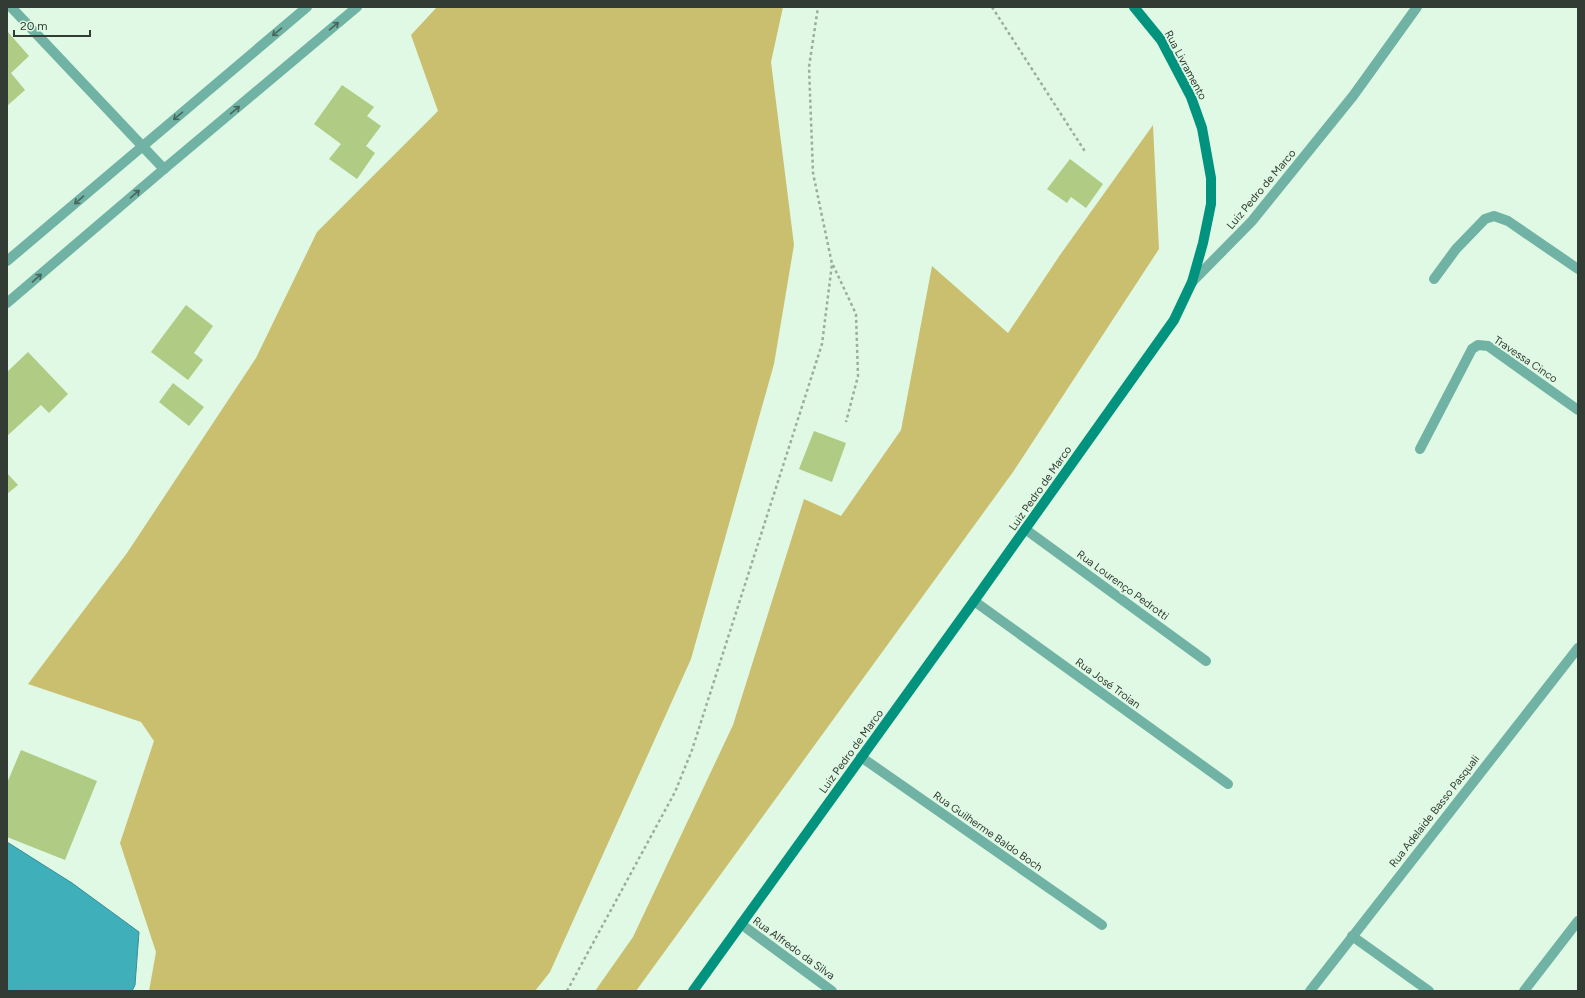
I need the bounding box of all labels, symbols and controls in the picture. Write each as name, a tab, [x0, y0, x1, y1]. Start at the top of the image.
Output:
scale bar	[14, 12, 90, 38]
text: 20 m	[20, 19, 48, 33]
one-way arrow	[329, 22, 340, 31]
one-way arrow	[272, 28, 283, 37]
street label: Rua Livramento	[1162, 28, 1209, 102]
one-way arrow	[229, 105, 240, 114]
one-way arrow	[172, 111, 183, 120]
street label: Luiz Pedro de Marco	[1224, 147, 1299, 232]
one-way arrow	[130, 189, 141, 198]
one-way arrow	[73, 195, 84, 204]
one-way arrow	[31, 274, 42, 283]
street label: Travessa Cinco	[1491, 333, 1560, 385]
street label: Luiz Pedro de Marco	[1006, 444, 1074, 533]
street label: Rua Lourenço Pedrotti	[1074, 548, 1171, 623]
street label: Rua José Troian	[1073, 655, 1143, 711]
street label: Luiz Pedro de Marco	[817, 707, 886, 796]
street label: Rua Adelaide Basso Pasquali	[1387, 753, 1482, 870]
street label: Rua Guilherme Baldo Boch	[931, 789, 1045, 874]
street label: Rua Alfredo da Silva	[750, 914, 837, 983]

